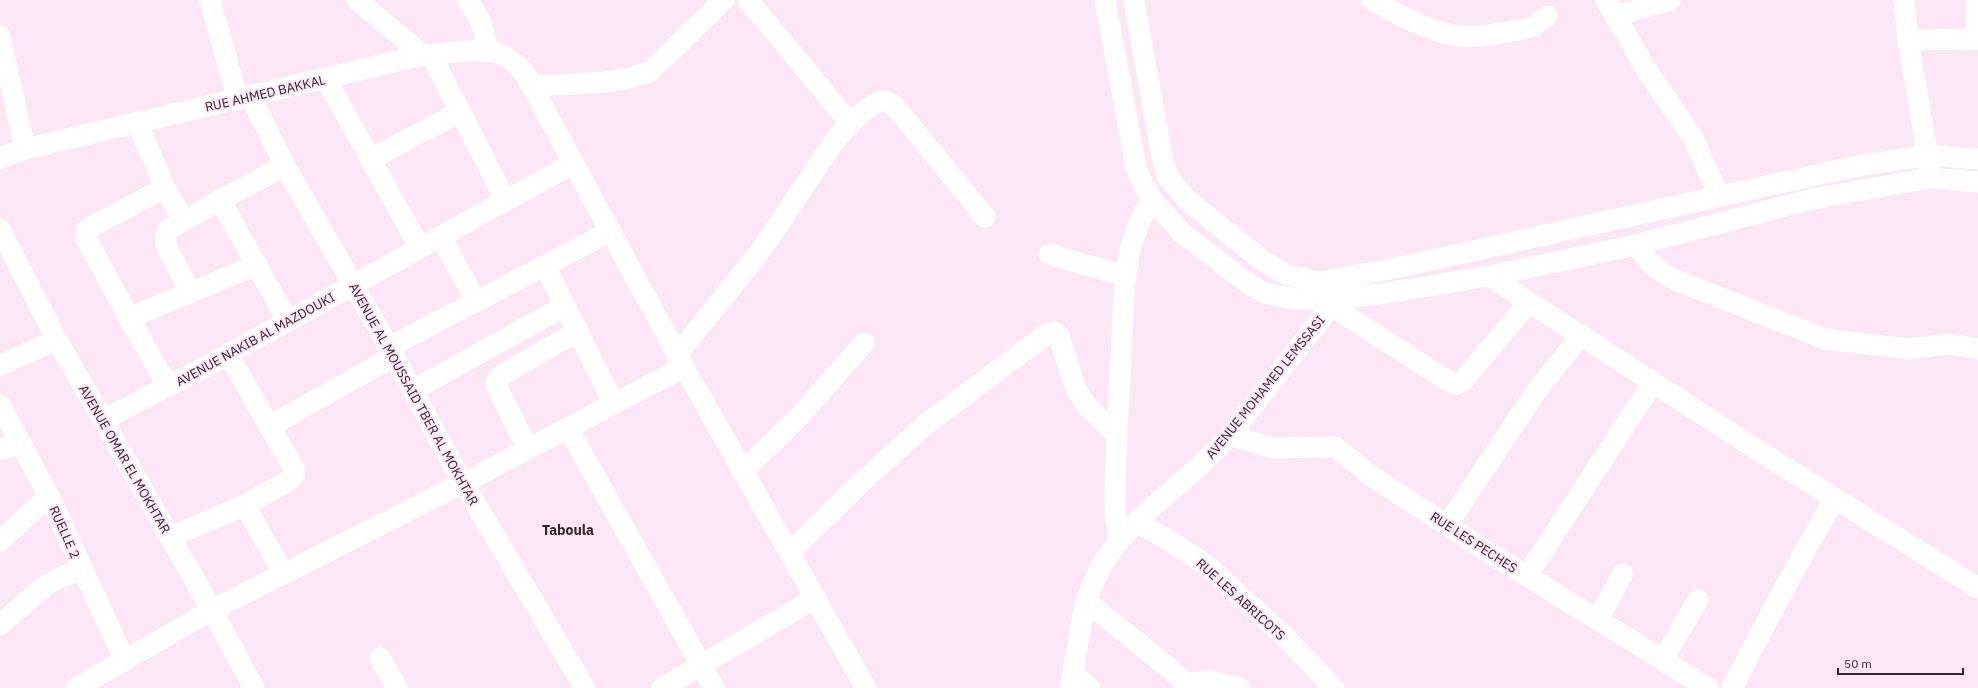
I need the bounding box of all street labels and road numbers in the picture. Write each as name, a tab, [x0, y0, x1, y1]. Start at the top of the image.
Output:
street label: RUE AHMED BAKKAL	[203, 71, 327, 116]
street label: AVENUE AL MOUSSAID TBER AL MOKHTAR	[345, 280, 482, 509]
street label: AVENUE NAKIB AL MAZDOUKI	[173, 289, 338, 390]
street label: AVENUE MOHAMED LEMSSASI	[1202, 312, 1329, 463]
street label: AVENUE OMAR EL MOKHTAR	[75, 382, 174, 537]
street label: RUELLE 2	[45, 503, 84, 561]
street label: RUE LES PECHES	[1427, 508, 1520, 577]
street label: RUE LES ABRICOTS	[1192, 555, 1289, 644]

